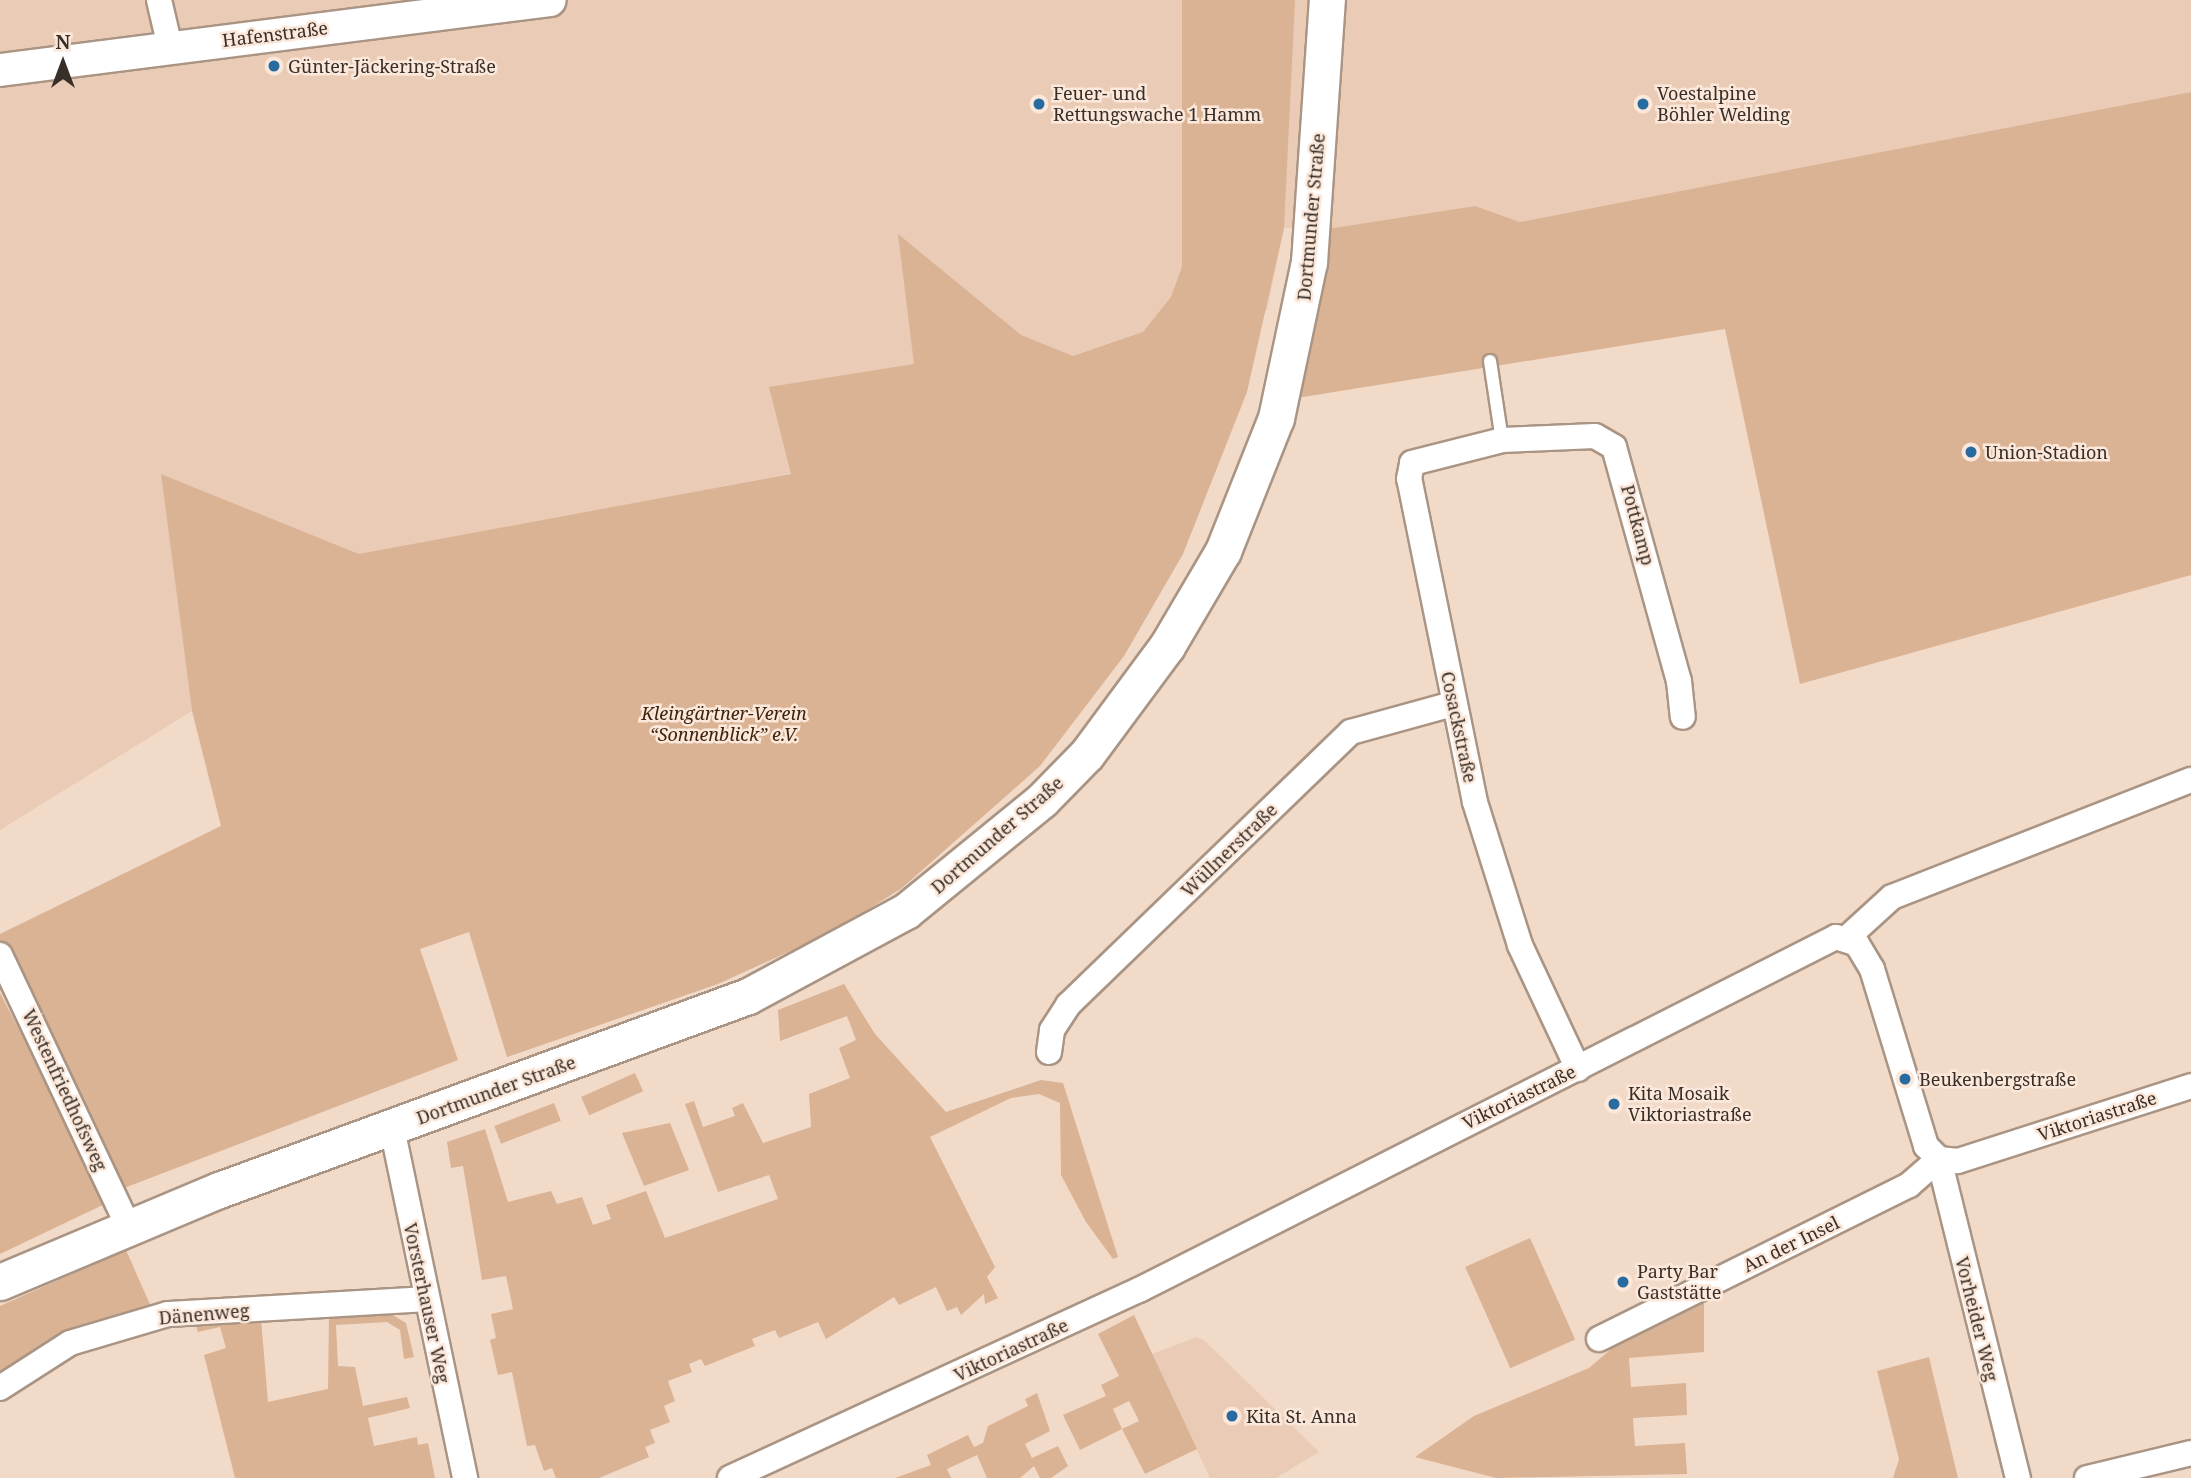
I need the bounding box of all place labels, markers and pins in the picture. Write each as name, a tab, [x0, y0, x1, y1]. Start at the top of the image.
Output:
place label: Günter-Jäckering-Straße	[288, 55, 496, 77]
marker: Günter-Jäckering-Straße	[266, 58, 282, 74]
place label: Feuer- und Rettungswache 1 Hamm	[1053, 83, 1261, 126]
place label: Voestalpine Böhler Welding	[1657, 83, 1790, 126]
marker: Feuer- und Rettungswache 1 Hamm	[1031, 96, 1047, 112]
marker: Voestalpine Böhler Welding	[1635, 96, 1651, 112]
place label: Union-Stadion	[1985, 441, 2108, 463]
marker: Union-Stadion	[1963, 444, 1979, 460]
place label: Beukenbergstraße	[1919, 1068, 2076, 1090]
marker: Beukenbergstraße	[1897, 1071, 1913, 1087]
place label: Kita Mosaik Viktoriastraße	[1628, 1083, 1752, 1126]
marker: Kita Mosaik Viktoriastraße	[1606, 1096, 1622, 1112]
place label: Party Bar Gaststätte	[1637, 1261, 1721, 1304]
marker: Party Bar Gaststätte	[1615, 1274, 1631, 1290]
place label: Kita St. Anna	[1246, 1405, 1357, 1427]
marker: Kita St. Anna	[1224, 1408, 1240, 1424]

